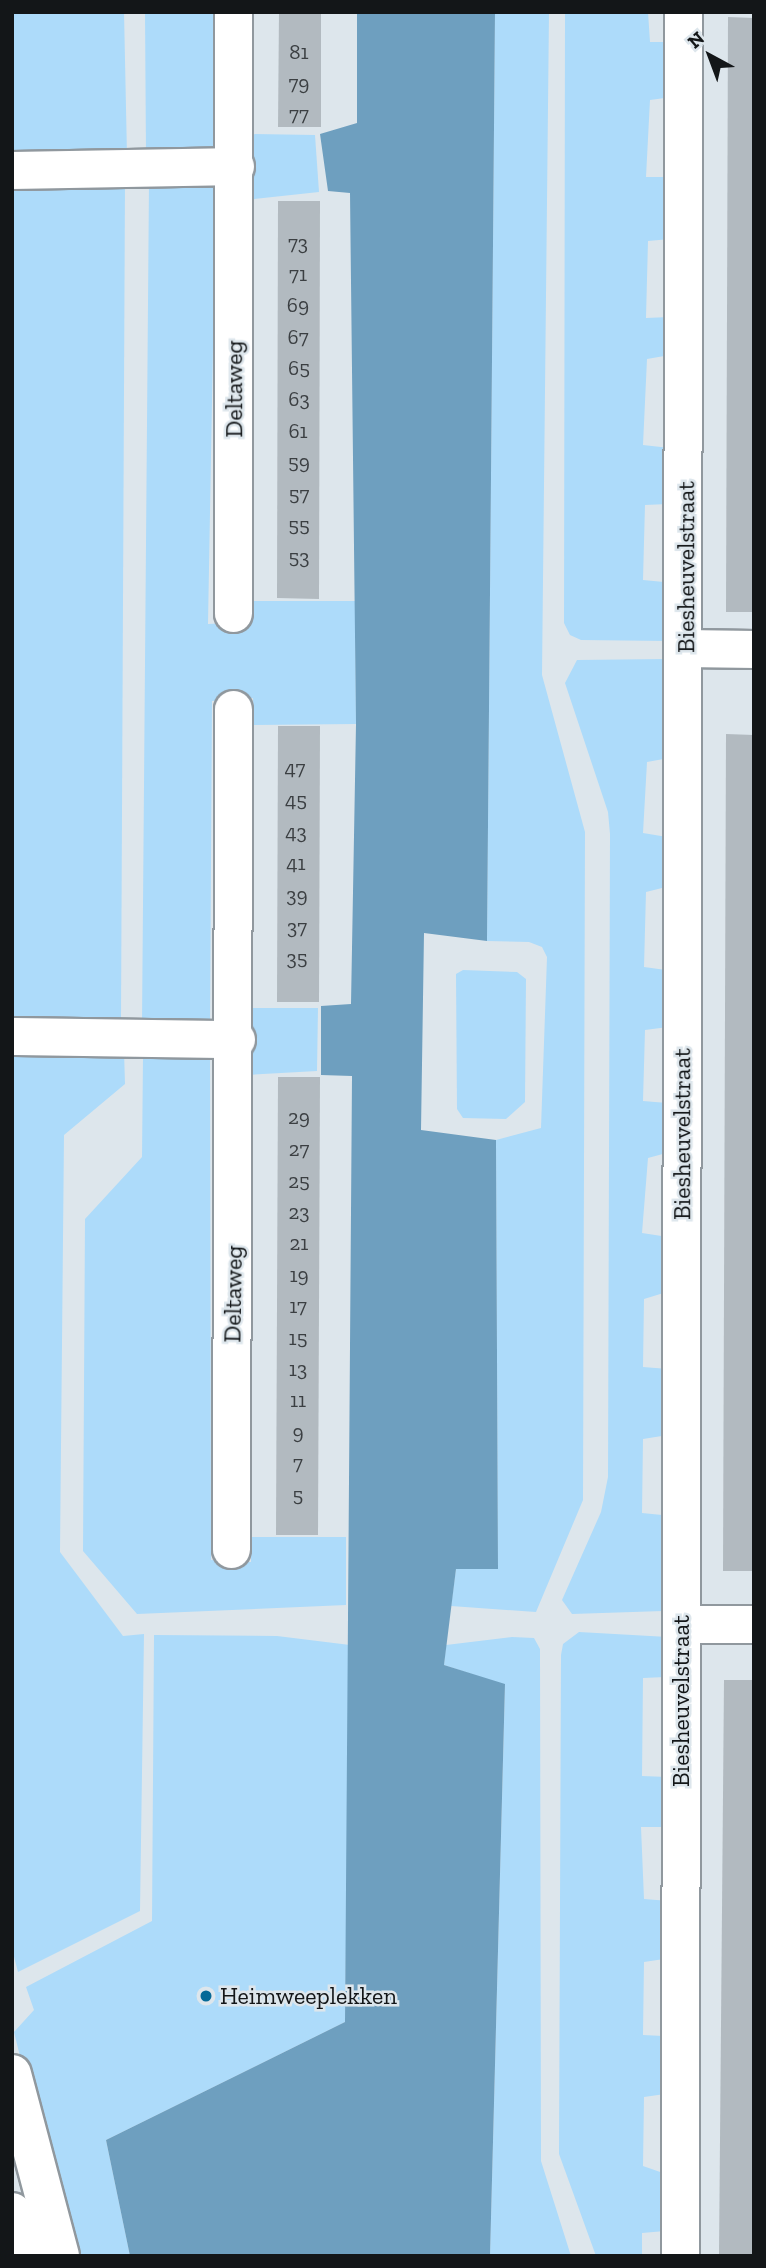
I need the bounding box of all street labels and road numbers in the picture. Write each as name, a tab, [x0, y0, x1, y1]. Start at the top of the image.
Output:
street label: Deltaweg	[220, 340, 248, 438]
street label: Biesheuvelstraat	[672, 481, 700, 653]
street label: Biesheuvelstraat	[668, 1048, 696, 1220]
street label: Deltaweg	[218, 1245, 248, 1343]
street label: Biesheuvelstraat	[667, 1615, 695, 1787]

